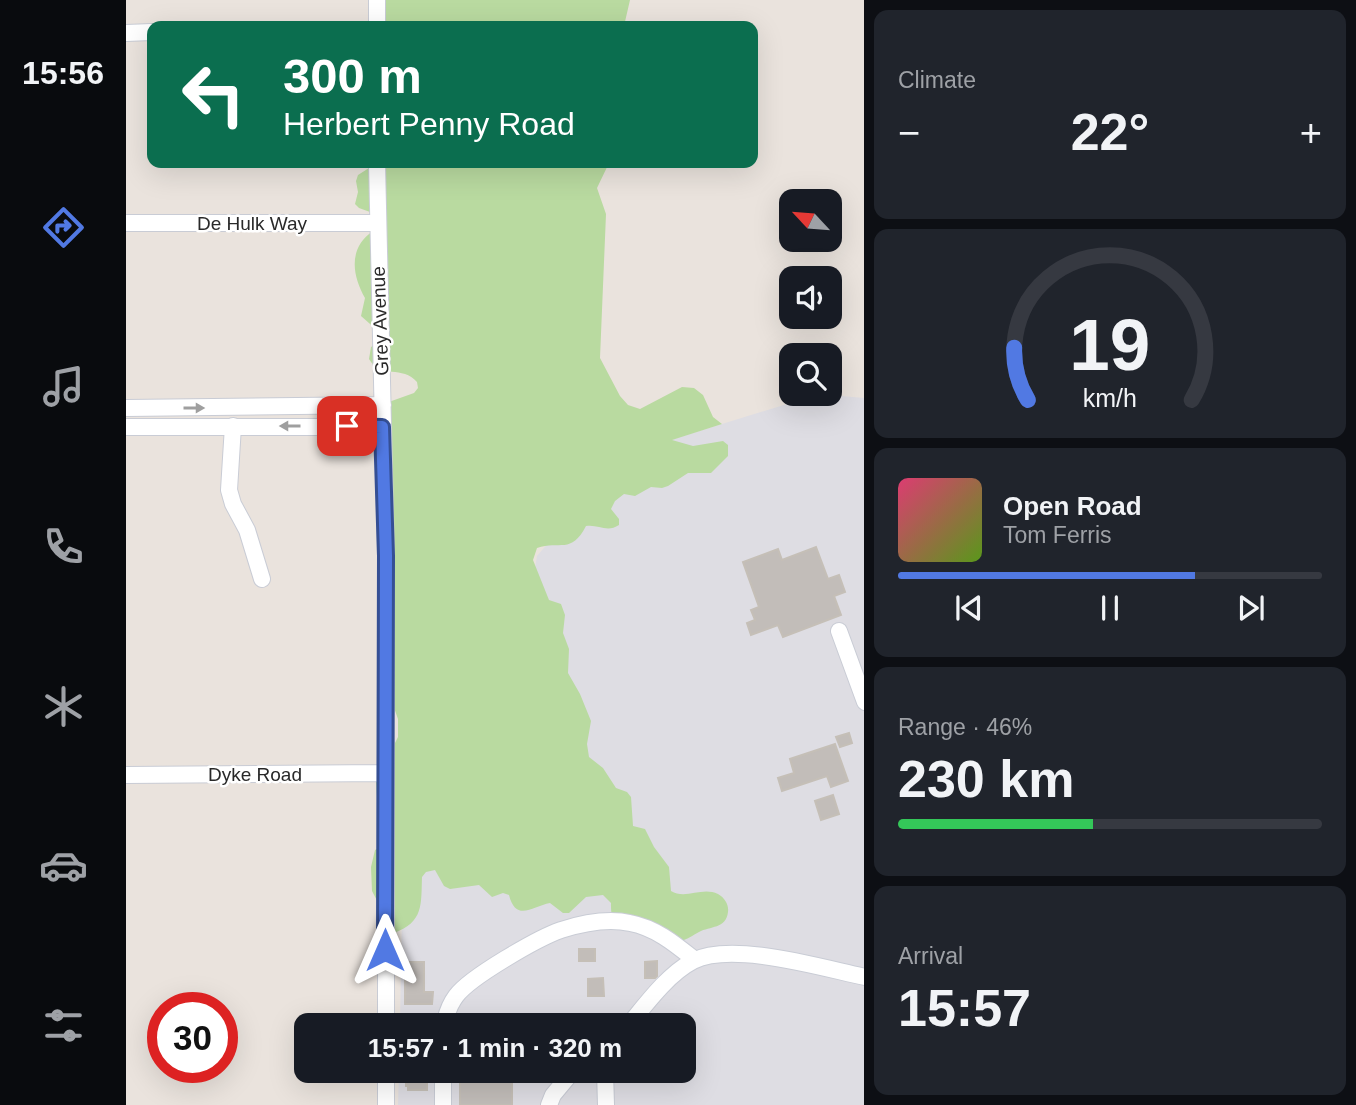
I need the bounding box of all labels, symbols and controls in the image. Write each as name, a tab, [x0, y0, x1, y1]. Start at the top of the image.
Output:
icon: left	[168, 49, 259, 140]
text: 300 m	[283, 49, 422, 103]
text: 15:56	[22, 55, 104, 91]
text: Climate	[898, 67, 976, 93]
text: 22°	[1071, 103, 1149, 161]
text: Herbert Penny Road	[283, 106, 575, 142]
text: −	[898, 112, 920, 154]
text: +	[1300, 112, 1322, 154]
north arrow	[779, 189, 842, 252]
map controls	[779, 189, 842, 406]
icon: directions	[39, 203, 88, 252]
street label: De Hulk Way	[197, 213, 308, 234]
street label: Grey Avenue	[368, 266, 392, 376]
button: sound	[779, 266, 842, 329]
text: 19	[1070, 304, 1150, 385]
button: search	[779, 343, 842, 406]
icon: music	[39, 362, 88, 411]
text: km/h	[1083, 383, 1137, 411]
pin	[317, 396, 377, 456]
one-way arrow	[183, 402, 205, 414]
icon: arrive	[328, 407, 366, 445]
one-way arrow	[278, 420, 300, 432]
text: Open Road	[1003, 491, 1142, 521]
icon: phone	[39, 522, 88, 571]
text: Tom Ferris	[1003, 522, 1112, 548]
icon: previous	[950, 589, 988, 627]
icon: pause	[1091, 589, 1129, 627]
icon: next	[1232, 589, 1270, 627]
icon: climate	[39, 682, 88, 731]
text: Range · 46%	[898, 714, 1032, 740]
text: 230 km	[898, 750, 1074, 808]
street label: Dyke Road	[208, 764, 302, 785]
icon: car	[39, 841, 88, 890]
position arrow	[348, 913, 422, 987]
text: Arrival	[898, 943, 963, 969]
text: 15:57	[898, 979, 1031, 1037]
speed limit sign: 30	[147, 992, 238, 1083]
icon: filters	[39, 1001, 88, 1050]
text: 15:57 · 1 min · 320 m	[368, 1033, 622, 1063]

